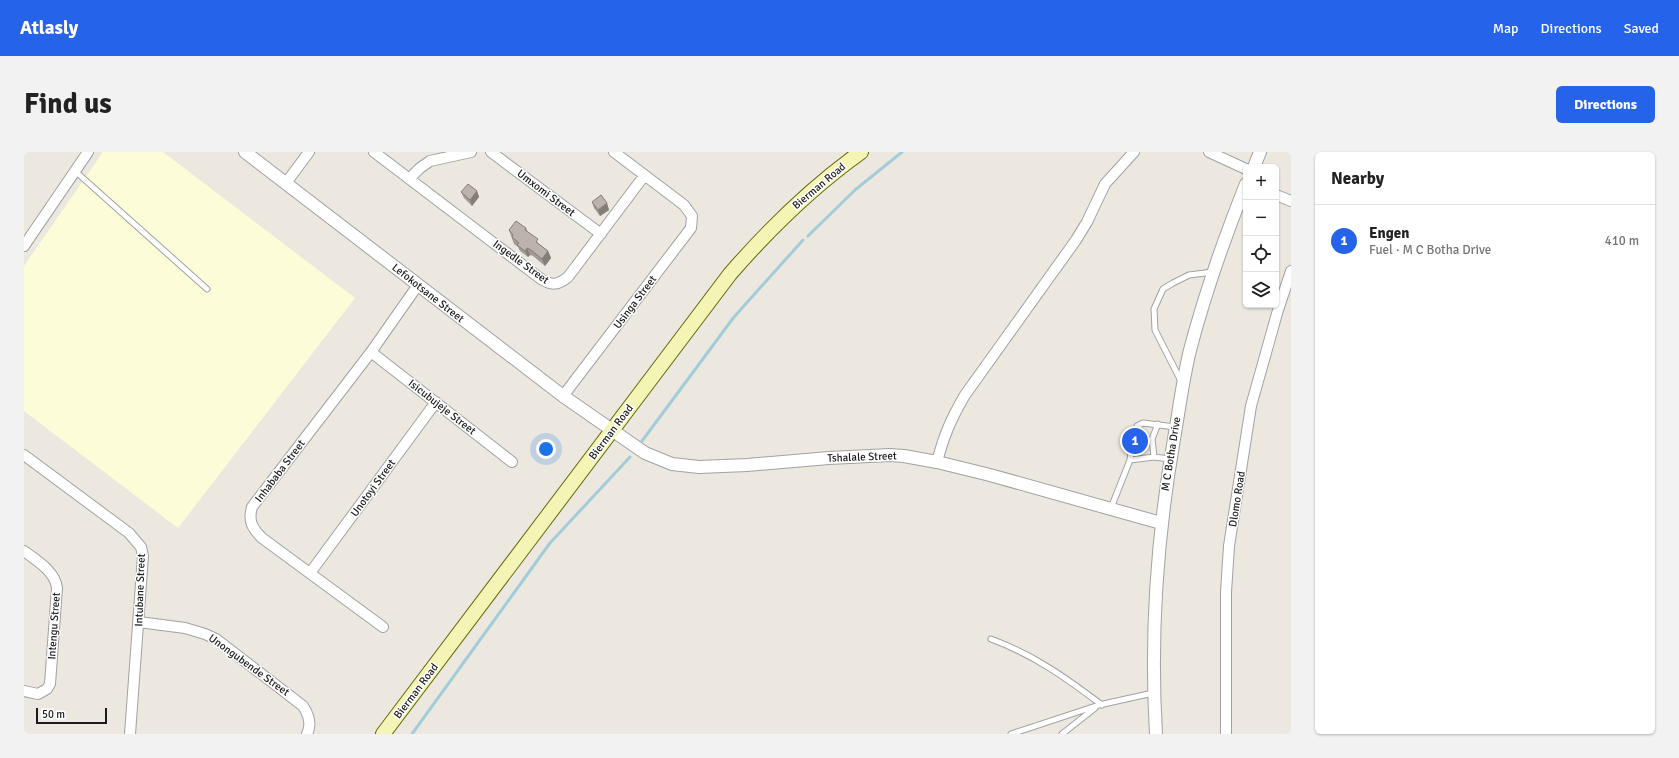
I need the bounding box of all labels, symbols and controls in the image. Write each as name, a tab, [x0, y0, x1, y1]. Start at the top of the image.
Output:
text: Atlasly	[20, 16, 78, 40]
text: Map	[1493, 20, 1519, 37]
text: Directions	[1541, 20, 1602, 37]
text: Saved	[1624, 20, 1659, 37]
button: Directions	[1556, 86, 1655, 123]
text: Find us	[24, 87, 112, 121]
street label: Bierman Road	[790, 160, 848, 212]
map controls	[1243, 164, 1279, 308]
button: +	[1243, 164, 1279, 200]
street label: Umxomi Street	[514, 167, 578, 219]
text: Nearby	[1331, 168, 1384, 189]
button: −	[1243, 200, 1279, 236]
text: Engen	[1369, 224, 1410, 242]
text: 1	[1340, 233, 1348, 249]
text: 410 m	[1605, 233, 1639, 249]
button: locate	[1243, 236, 1279, 272]
street label: Ingedle Street	[490, 237, 552, 287]
text: Fuel · M C Botha Drive	[1369, 242, 1491, 258]
street label: Lefokotsane Street	[389, 261, 467, 325]
button: layers	[1243, 272, 1279, 308]
street label: Usinga Street	[611, 273, 659, 331]
street label: Isicubujeje Street	[406, 377, 479, 438]
street label: Bierman Road	[586, 402, 636, 462]
street label: M C Botha Drive	[1159, 416, 1183, 492]
pin: 1	[1122, 426, 1148, 456]
street label: Inhababa Street	[252, 437, 308, 505]
your location	[536, 439, 556, 459]
street label: Tshalale Street	[827, 449, 897, 465]
street label: Unotoyi Street	[348, 457, 398, 519]
street label: Dlomo Road	[1226, 470, 1248, 528]
street label: Intubane Street	[132, 553, 148, 627]
street label: Intengu Street	[45, 592, 63, 660]
street label: Unongubende Street	[206, 631, 292, 699]
street label: Bierman Road	[391, 661, 441, 721]
scale bar	[36, 706, 107, 725]
text: 50 m	[42, 708, 65, 721]

